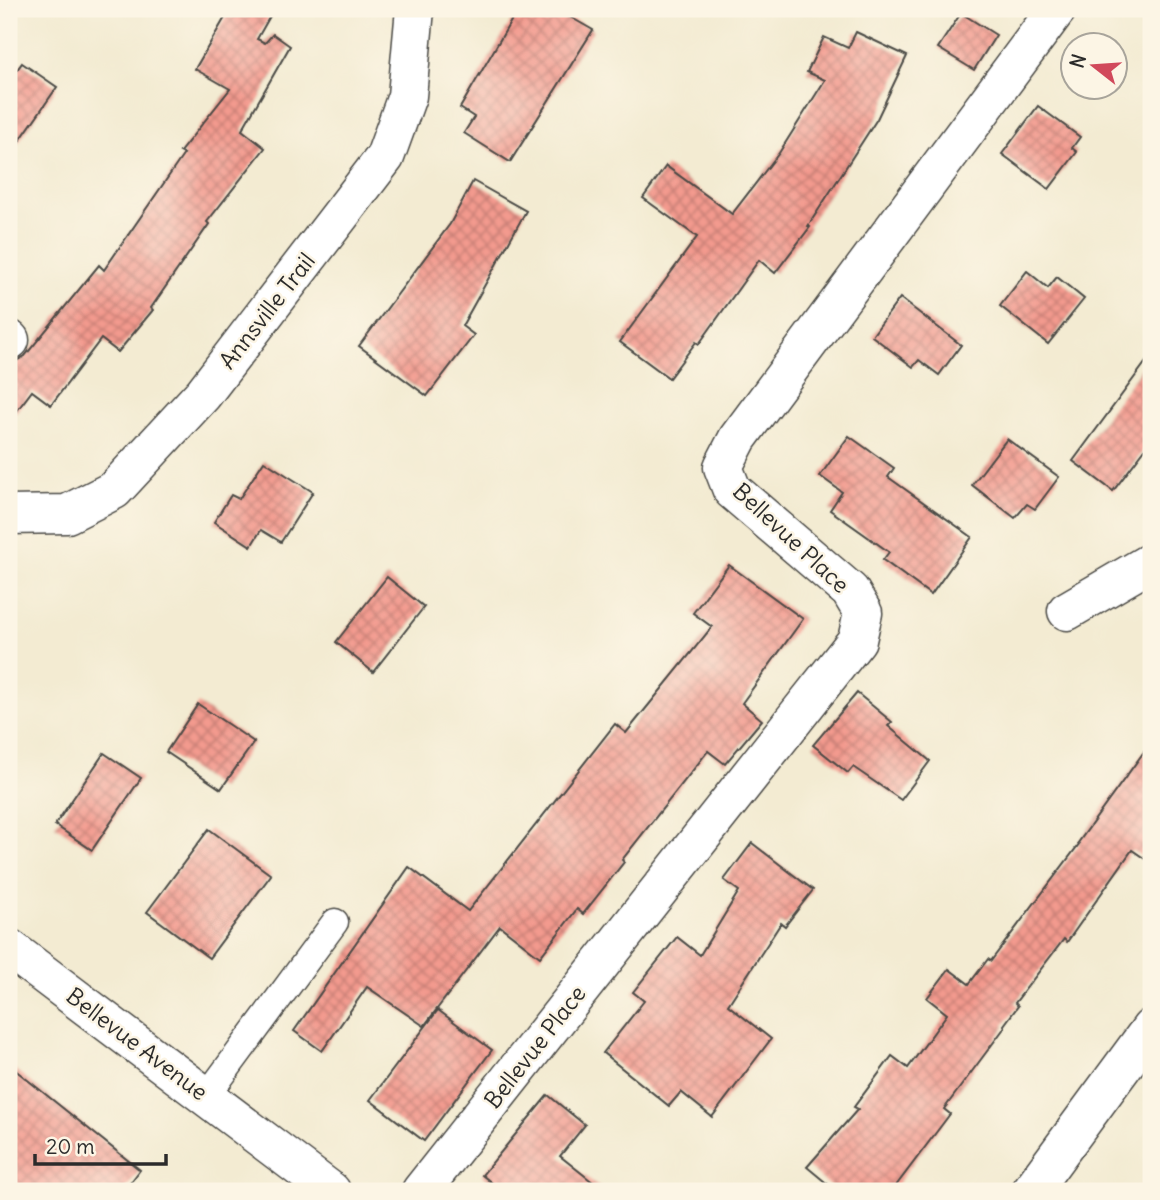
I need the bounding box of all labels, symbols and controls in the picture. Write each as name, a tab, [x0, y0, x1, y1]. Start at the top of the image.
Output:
north arrow	[1058, 32, 1128, 102]
text: N	[1064, 51, 1091, 71]
street label: Annsville Trail	[212, 247, 321, 375]
street label: Bellevue Place	[727, 476, 855, 599]
street label: Bellevue Place	[478, 979, 592, 1114]
street label: Bellevue Avenue	[61, 981, 214, 1106]
scale bar	[35, 1123, 166, 1167]
text: 20 m	[46, 1133, 95, 1160]

